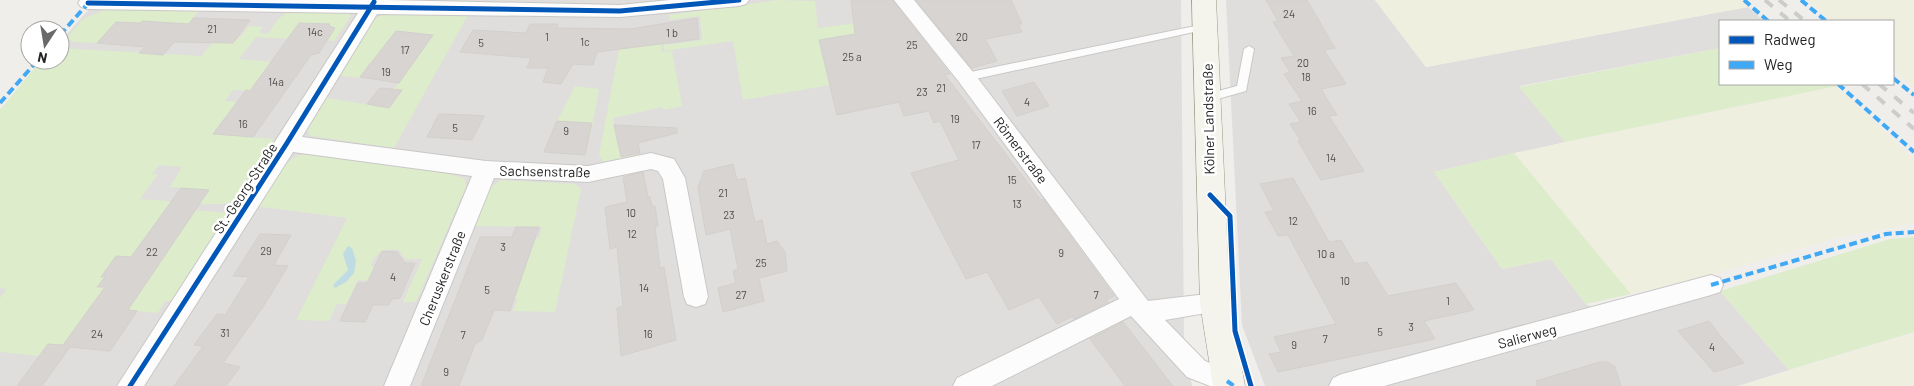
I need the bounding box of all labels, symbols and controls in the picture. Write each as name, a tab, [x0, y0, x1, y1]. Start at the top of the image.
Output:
house number: 24	[1283, 7, 1295, 20]
north arrow	[20, 20, 70, 70]
legend	[1719, 20, 1894, 85]
house number: 21	[207, 22, 217, 35]
house number: 14c	[307, 25, 323, 38]
house number: 1 b	[666, 26, 678, 39]
house number: 1	[545, 30, 549, 43]
house number: 20	[956, 30, 968, 43]
text: Radweg	[1764, 30, 1816, 48]
house number: 1c	[580, 35, 590, 48]
house number: 5	[478, 36, 484, 49]
house number: 25	[906, 38, 918, 51]
house number: 17	[400, 43, 410, 56]
text: N	[36, 49, 49, 67]
house number: 25 a	[842, 50, 862, 63]
text: Weg	[1764, 55, 1792, 73]
house number: 20	[1297, 56, 1309, 69]
street label: Kölner Landstraße	[1199, 63, 1217, 175]
house number: 19	[381, 65, 391, 78]
house number: 18	[1301, 70, 1311, 83]
house number: 14a	[268, 75, 284, 88]
house number: 21	[936, 81, 946, 94]
house number: 23	[916, 85, 928, 98]
house number: 4	[1024, 95, 1030, 108]
house number: 16	[1307, 104, 1317, 117]
house number: 19	[950, 112, 960, 125]
street label: Römerstraße	[990, 113, 1052, 187]
house number: 16	[238, 117, 248, 130]
house number: 5	[452, 121, 458, 134]
house number: 9	[563, 124, 569, 137]
house number: 17	[971, 138, 981, 151]
street label: St.-Georg-Straße	[209, 139, 281, 237]
house number: 14	[1326, 151, 1336, 164]
street label: Sachsenstraße	[499, 162, 591, 180]
house number: 15	[1007, 173, 1017, 186]
house number: 21	[718, 186, 728, 199]
house number: 13	[1012, 197, 1022, 210]
house number: 10	[626, 206, 636, 219]
house number: 23	[723, 208, 735, 221]
house number: 12	[1288, 214, 1298, 227]
house number: 12	[627, 227, 637, 240]
street label: Cheruskerstraße	[415, 228, 469, 328]
house number: 3	[500, 240, 506, 253]
house number: 29	[260, 244, 272, 257]
house number: 22	[146, 245, 158, 258]
house number: 9	[1058, 246, 1064, 259]
house number: 10 a	[1317, 247, 1335, 260]
house number: 25	[755, 256, 767, 269]
house number: 4	[390, 270, 396, 283]
house number: 10	[1340, 274, 1350, 287]
house number: 14	[639, 281, 649, 294]
house number: 5	[484, 283, 490, 296]
house number: 27	[735, 288, 747, 301]
house number: 7	[1093, 288, 1099, 301]
house number: 1	[1446, 294, 1450, 307]
house number: 3	[1408, 320, 1414, 333]
street label: Salierweg	[1496, 320, 1558, 352]
house number: 5	[1377, 325, 1383, 338]
house number: 31	[220, 326, 230, 339]
house number: 24	[91, 327, 103, 340]
house number: 16	[643, 327, 653, 340]
house number: 7	[460, 328, 466, 341]
house number: 7	[1322, 332, 1328, 345]
house number: 9	[1291, 338, 1297, 351]
house number: 4	[1709, 340, 1715, 353]
house number: 9	[443, 365, 449, 378]

